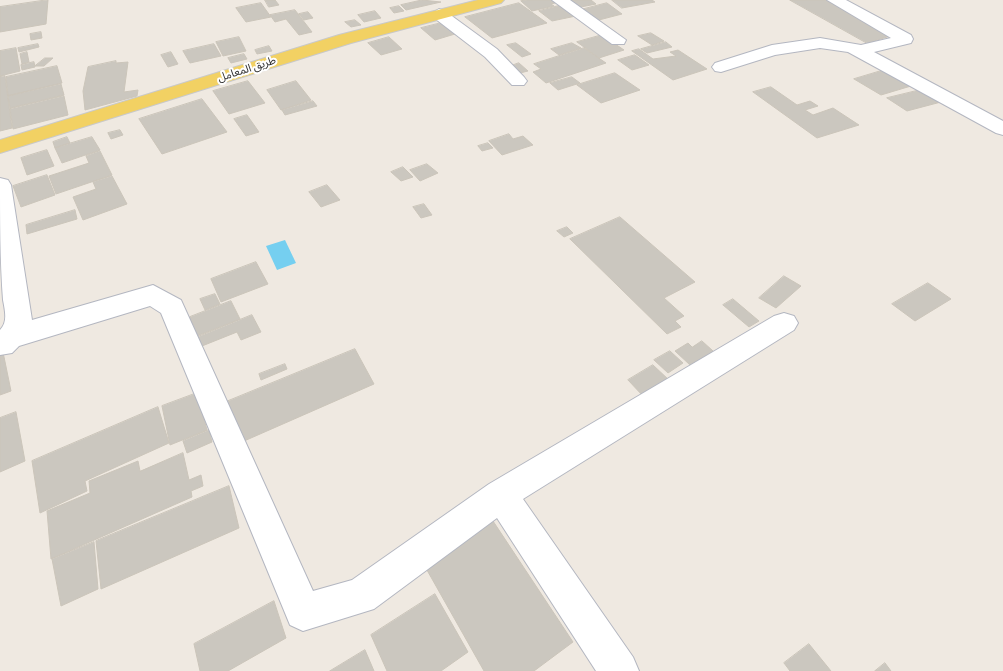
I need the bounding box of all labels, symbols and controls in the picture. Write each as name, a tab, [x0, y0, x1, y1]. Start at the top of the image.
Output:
street label: طريق المعامل	[216, 54, 278, 86]

